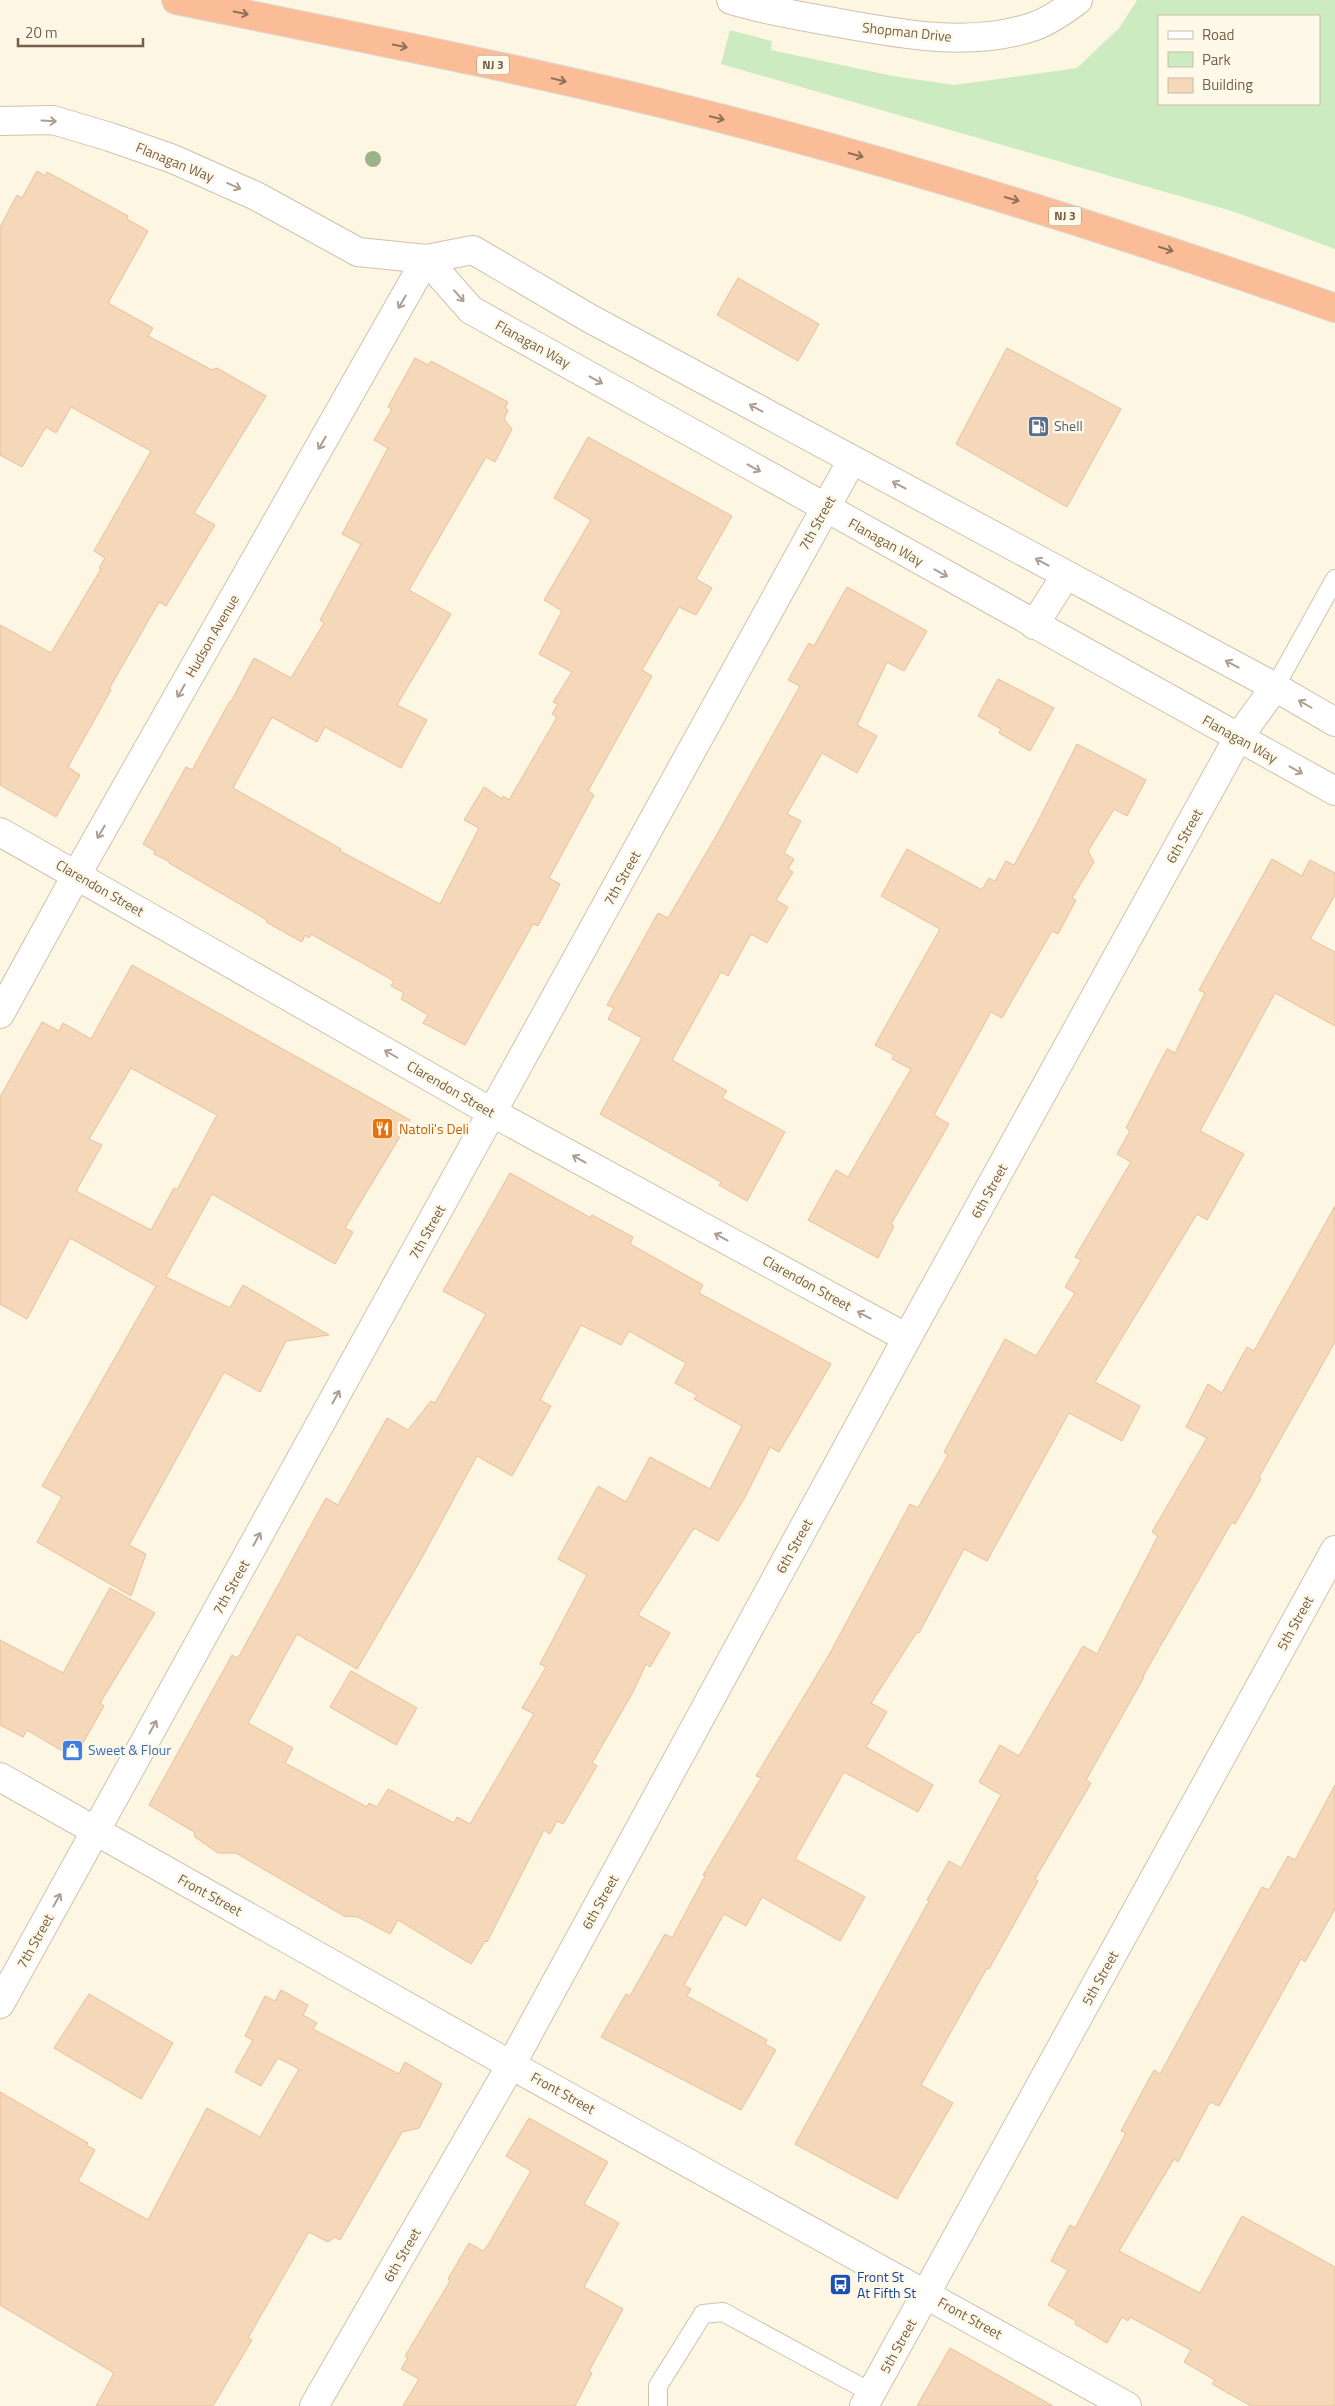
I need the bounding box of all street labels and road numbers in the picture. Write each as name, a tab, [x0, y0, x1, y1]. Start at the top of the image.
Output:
street label: Shopman Drive	[861, 16, 953, 47]
road number: NJ 3	[477, 56, 509, 74]
street label: Flanagan Way	[133, 136, 218, 187]
road number: NJ 3	[1049, 207, 1081, 226]
street label: Flanagan Way	[492, 314, 575, 373]
street label: 7th Street	[793, 492, 840, 554]
street label: Flanagan Way	[845, 512, 928, 571]
street label: Hudson Avenue	[179, 590, 244, 681]
street label: Flanagan Way	[1199, 709, 1282, 768]
street label: 6th Street	[1160, 805, 1207, 867]
street label: 7th Street	[598, 847, 645, 909]
street label: Clarendon Street	[52, 854, 148, 921]
street label: Clarendon Street	[403, 1055, 499, 1122]
street label: 6th Street	[965, 1160, 1012, 1222]
street label: 7th Street	[403, 1201, 450, 1263]
street label: Clarendon Street	[759, 1249, 856, 1316]
street label: 6th Street	[770, 1515, 817, 1577]
street label: 7th Street	[207, 1556, 254, 1618]
street label: 5th Street	[1271, 1592, 1318, 1654]
street label: Front Street	[174, 1868, 246, 1921]
street label: 6th Street	[576, 1871, 623, 1933]
street label: 7th Street	[11, 1910, 58, 1972]
street label: 5th Street	[1076, 1947, 1123, 2009]
street label: Front Street	[527, 2066, 599, 2119]
street label: 6th Street	[378, 2224, 426, 2286]
street label: Front Street	[934, 2291, 1006, 2344]
street label: 5th Street	[874, 2315, 921, 2377]

